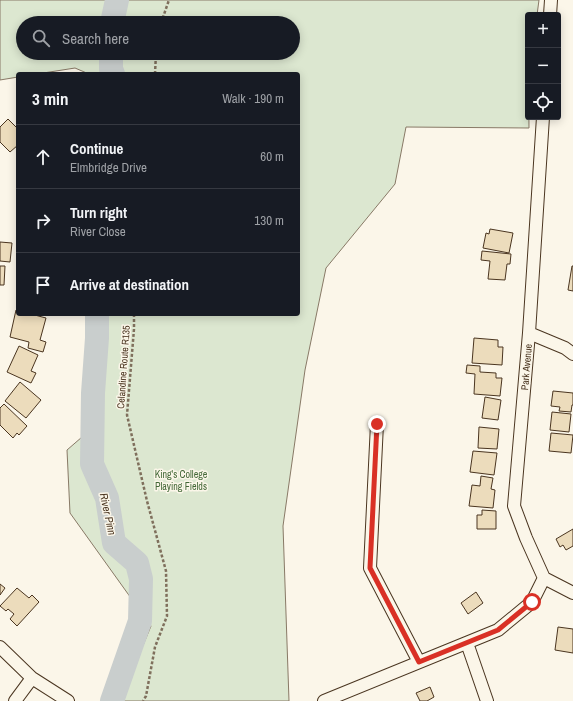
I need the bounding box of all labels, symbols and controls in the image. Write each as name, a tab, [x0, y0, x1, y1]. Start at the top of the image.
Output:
map controls	[525, 12, 561, 120]
button: +	[525, 12, 561, 48]
search box	[16, 16, 300, 60]
icon: search	[30, 27, 52, 49]
text: Search here	[62, 28, 129, 49]
button: −	[525, 48, 561, 84]
button: locate	[525, 84, 561, 120]
text: 3 min	[32, 87, 68, 110]
text: Walk · 190 m	[222, 90, 284, 107]
text: Continue	[70, 138, 123, 159]
icon: ahead	[32, 146, 54, 168]
text: 60 m	[260, 148, 284, 165]
text: Elmbridge Drive	[70, 159, 147, 176]
text: Turn right	[70, 202, 127, 223]
icon: right	[32, 210, 54, 232]
text: 130 m	[254, 212, 284, 229]
text: River Close	[70, 223, 126, 240]
icon: arrive	[32, 274, 54, 296]
text: Arrive at destination	[70, 274, 189, 295]
street label: Celandine Route R135	[114, 325, 133, 409]
street label: Park Avenue	[518, 343, 535, 391]
route end	[368, 415, 386, 433]
park label: King's College Playing Fields	[155, 468, 208, 493]
water label: River Pinn	[97, 492, 119, 536]
route start	[523, 593, 541, 611]

